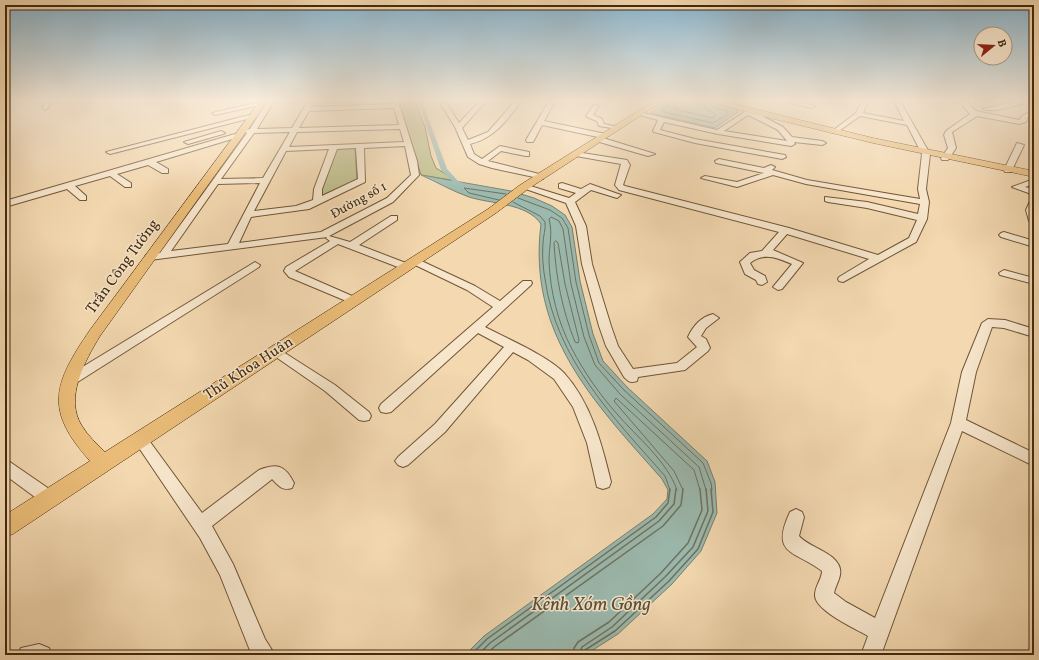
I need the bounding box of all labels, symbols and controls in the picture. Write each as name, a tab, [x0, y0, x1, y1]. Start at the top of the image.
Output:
north arrow	[973, 26, 1013, 66]
text: B	[993, 38, 1009, 49]
street label: Đường số 1	[328, 178, 390, 224]
street label: Trần Công Tường	[81, 215, 165, 319]
street label: Thủ Khoa Huân	[200, 332, 298, 406]
water label: Kênh Xóm Gồng	[531, 592, 651, 618]

